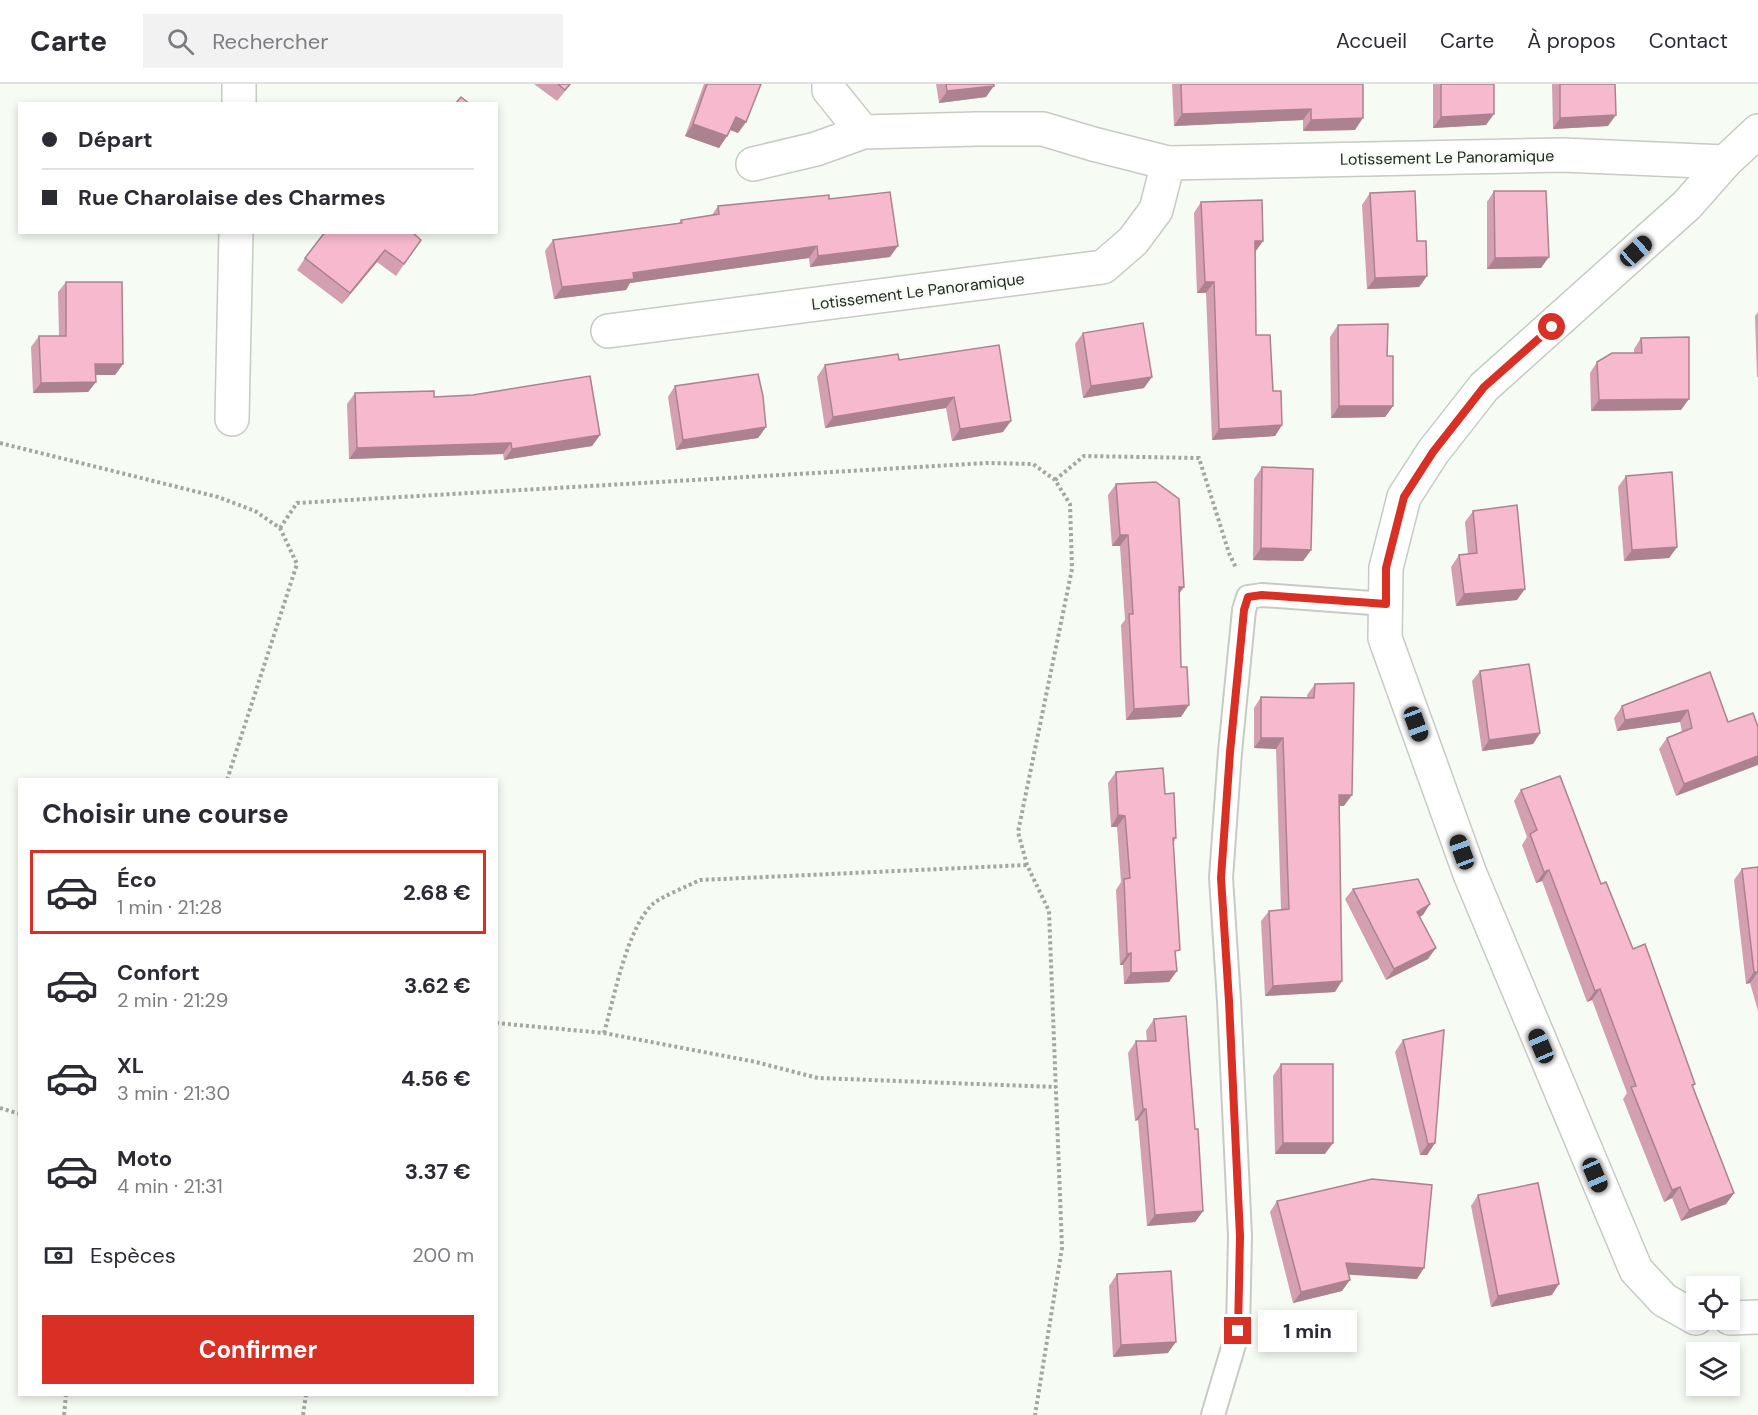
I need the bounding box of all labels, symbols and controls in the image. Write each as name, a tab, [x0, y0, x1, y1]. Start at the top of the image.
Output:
search box	[143, 14, 563, 68]
text: Carte	[30, 23, 107, 60]
icon: search	[164, 25, 197, 58]
text: Rechercher	[212, 27, 328, 56]
text: Accueil	[1336, 27, 1407, 55]
text: Carte	[1440, 27, 1494, 55]
text: À propos	[1527, 27, 1616, 55]
text: Contact	[1649, 27, 1728, 55]
text: Départ	[78, 125, 153, 154]
street label: Lotissement Le Panoramique	[1340, 145, 1554, 170]
text: Rue Charolaise des Charmes	[78, 183, 386, 212]
car	[1617, 232, 1655, 270]
street label: Lotissement Le Panoramique	[810, 268, 1026, 315]
route start	[1538, 313, 1565, 340]
car	[1401, 704, 1431, 744]
text: Choisir une course	[42, 796, 289, 831]
car	[1447, 832, 1477, 872]
icon: car	[45, 865, 99, 919]
text: Éco	[117, 865, 157, 894]
text: 2.68 €	[403, 878, 471, 907]
text: 1 min · 21:28	[117, 894, 222, 920]
icon: car	[45, 958, 99, 1012]
text: Confort	[117, 958, 200, 987]
text: 3.62 €	[404, 971, 471, 1000]
text: 2 min · 21:29	[117, 987, 228, 1013]
car	[1526, 1026, 1556, 1066]
icon: car	[45, 1051, 99, 1105]
text: XL	[117, 1051, 144, 1080]
text: 4.56 €	[401, 1064, 471, 1093]
text: 3 min · 21:30	[117, 1080, 230, 1106]
icon: car	[45, 1144, 99, 1198]
text: Moto	[117, 1144, 172, 1173]
car	[1580, 1155, 1610, 1195]
text: 3.37 €	[405, 1157, 471, 1186]
text: 4 min · 21:31	[117, 1173, 223, 1199]
icon: cash	[42, 1239, 75, 1272]
text: Espèces	[90, 1241, 176, 1270]
text: 200 m	[412, 1242, 474, 1268]
map controls	[1686, 1276, 1740, 1396]
button: locate	[1686, 1276, 1740, 1330]
callout: 1 min	[1259, 1310, 1358, 1352]
button: Confirmer	[42, 1315, 474, 1384]
route end	[1224, 1317, 1251, 1344]
text: 1 min	[1283, 1318, 1332, 1344]
button: layers	[1686, 1342, 1740, 1396]

